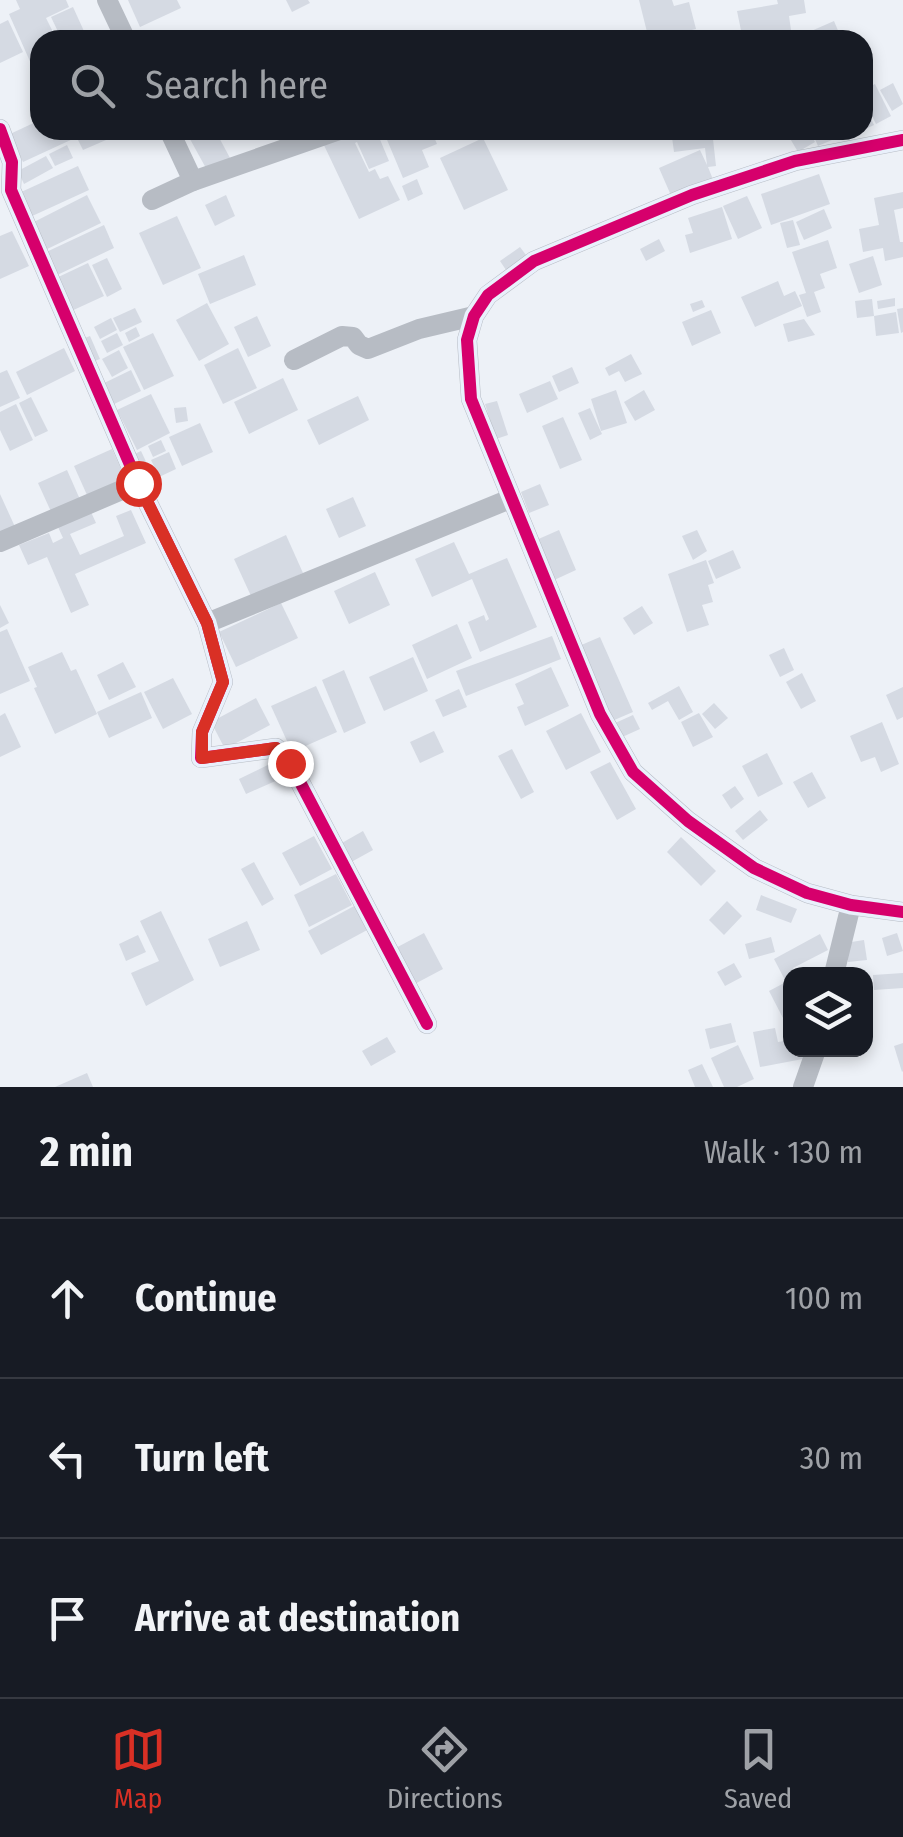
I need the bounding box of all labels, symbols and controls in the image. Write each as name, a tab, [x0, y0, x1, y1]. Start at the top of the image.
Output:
search box	[30, 30, 873, 140]
icon: search	[65, 58, 120, 113]
text: Search here	[145, 62, 328, 108]
route start	[116, 461, 162, 507]
route end	[268, 741, 314, 787]
map controls	[783, 967, 873, 1057]
button: layers	[783, 967, 873, 1057]
text: 2 min	[40, 1127, 133, 1177]
text: Walk · 130 m	[704, 1133, 863, 1171]
icon: ahead	[40, 1271, 95, 1326]
text: Continue	[135, 1275, 276, 1321]
text: 100 m	[785, 1279, 863, 1317]
icon: left	[40, 1431, 95, 1486]
text: Turn left	[135, 1435, 269, 1481]
text: 30 m	[800, 1439, 863, 1477]
icon: arrive	[40, 1591, 95, 1646]
text: Arrive at destination	[135, 1595, 460, 1641]
tab: Map	[111, 1722, 166, 1815]
tab: Directions	[387, 1722, 503, 1815]
tab: Saved	[724, 1722, 792, 1815]

